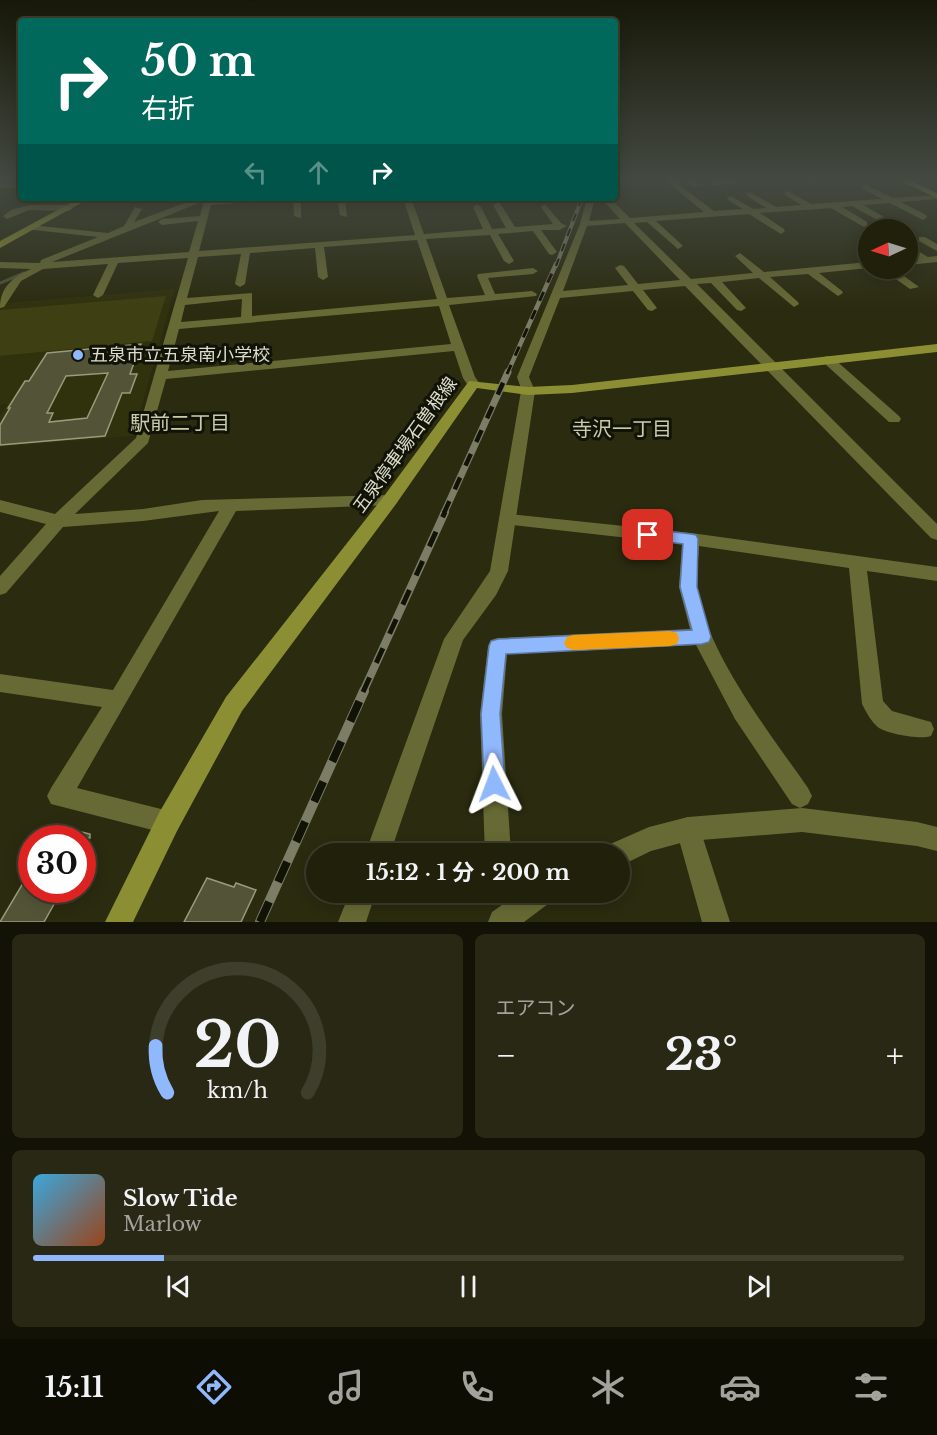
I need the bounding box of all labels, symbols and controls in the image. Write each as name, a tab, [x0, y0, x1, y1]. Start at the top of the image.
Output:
text: 50 m	[141, 35, 255, 87]
icon: right	[42, 42, 120, 120]
text: 右折	[141, 92, 195, 125]
icon: left	[239, 156, 272, 189]
icon: ahead	[302, 156, 335, 189]
icon: right	[365, 156, 398, 189]
north arrow	[858, 219, 918, 279]
map controls	[858, 219, 918, 279]
place label: 五泉市立五泉南小学校	[90, 344, 270, 366]
marker: 五泉市立五泉南小学校	[71, 348, 85, 362]
street label: 五泉停車場石曽根線	[348, 373, 462, 517]
district label: 駅前二丁目	[130, 411, 230, 435]
district label: 寺沢一丁目	[572, 417, 672, 441]
pin	[622, 509, 673, 560]
icon: arrive	[631, 518, 664, 551]
position arrow	[462, 752, 526, 816]
speed limit sign: 30	[18, 825, 96, 903]
text: 15:12 · 1 分 · 200 m	[366, 859, 570, 886]
text: エアコン	[496, 996, 576, 1020]
text: 20	[193, 1006, 281, 1084]
text: 23°	[665, 1026, 738, 1082]
text: −	[496, 1035, 516, 1076]
text: +	[886, 1035, 904, 1076]
text: km/h	[207, 1077, 268, 1104]
text: Slow Tide	[123, 1185, 238, 1212]
text: Marlow	[123, 1212, 202, 1236]
icon: previous	[162, 1270, 195, 1303]
icon: pause	[452, 1270, 485, 1303]
icon: next	[742, 1270, 775, 1303]
icon: directions	[193, 1366, 235, 1408]
icon: music	[325, 1366, 367, 1408]
icon: phone	[456, 1366, 498, 1408]
icon: climate	[587, 1366, 629, 1408]
icon: car	[719, 1366, 761, 1408]
icon: filters	[850, 1366, 892, 1408]
text: 15:11	[45, 1371, 104, 1404]

